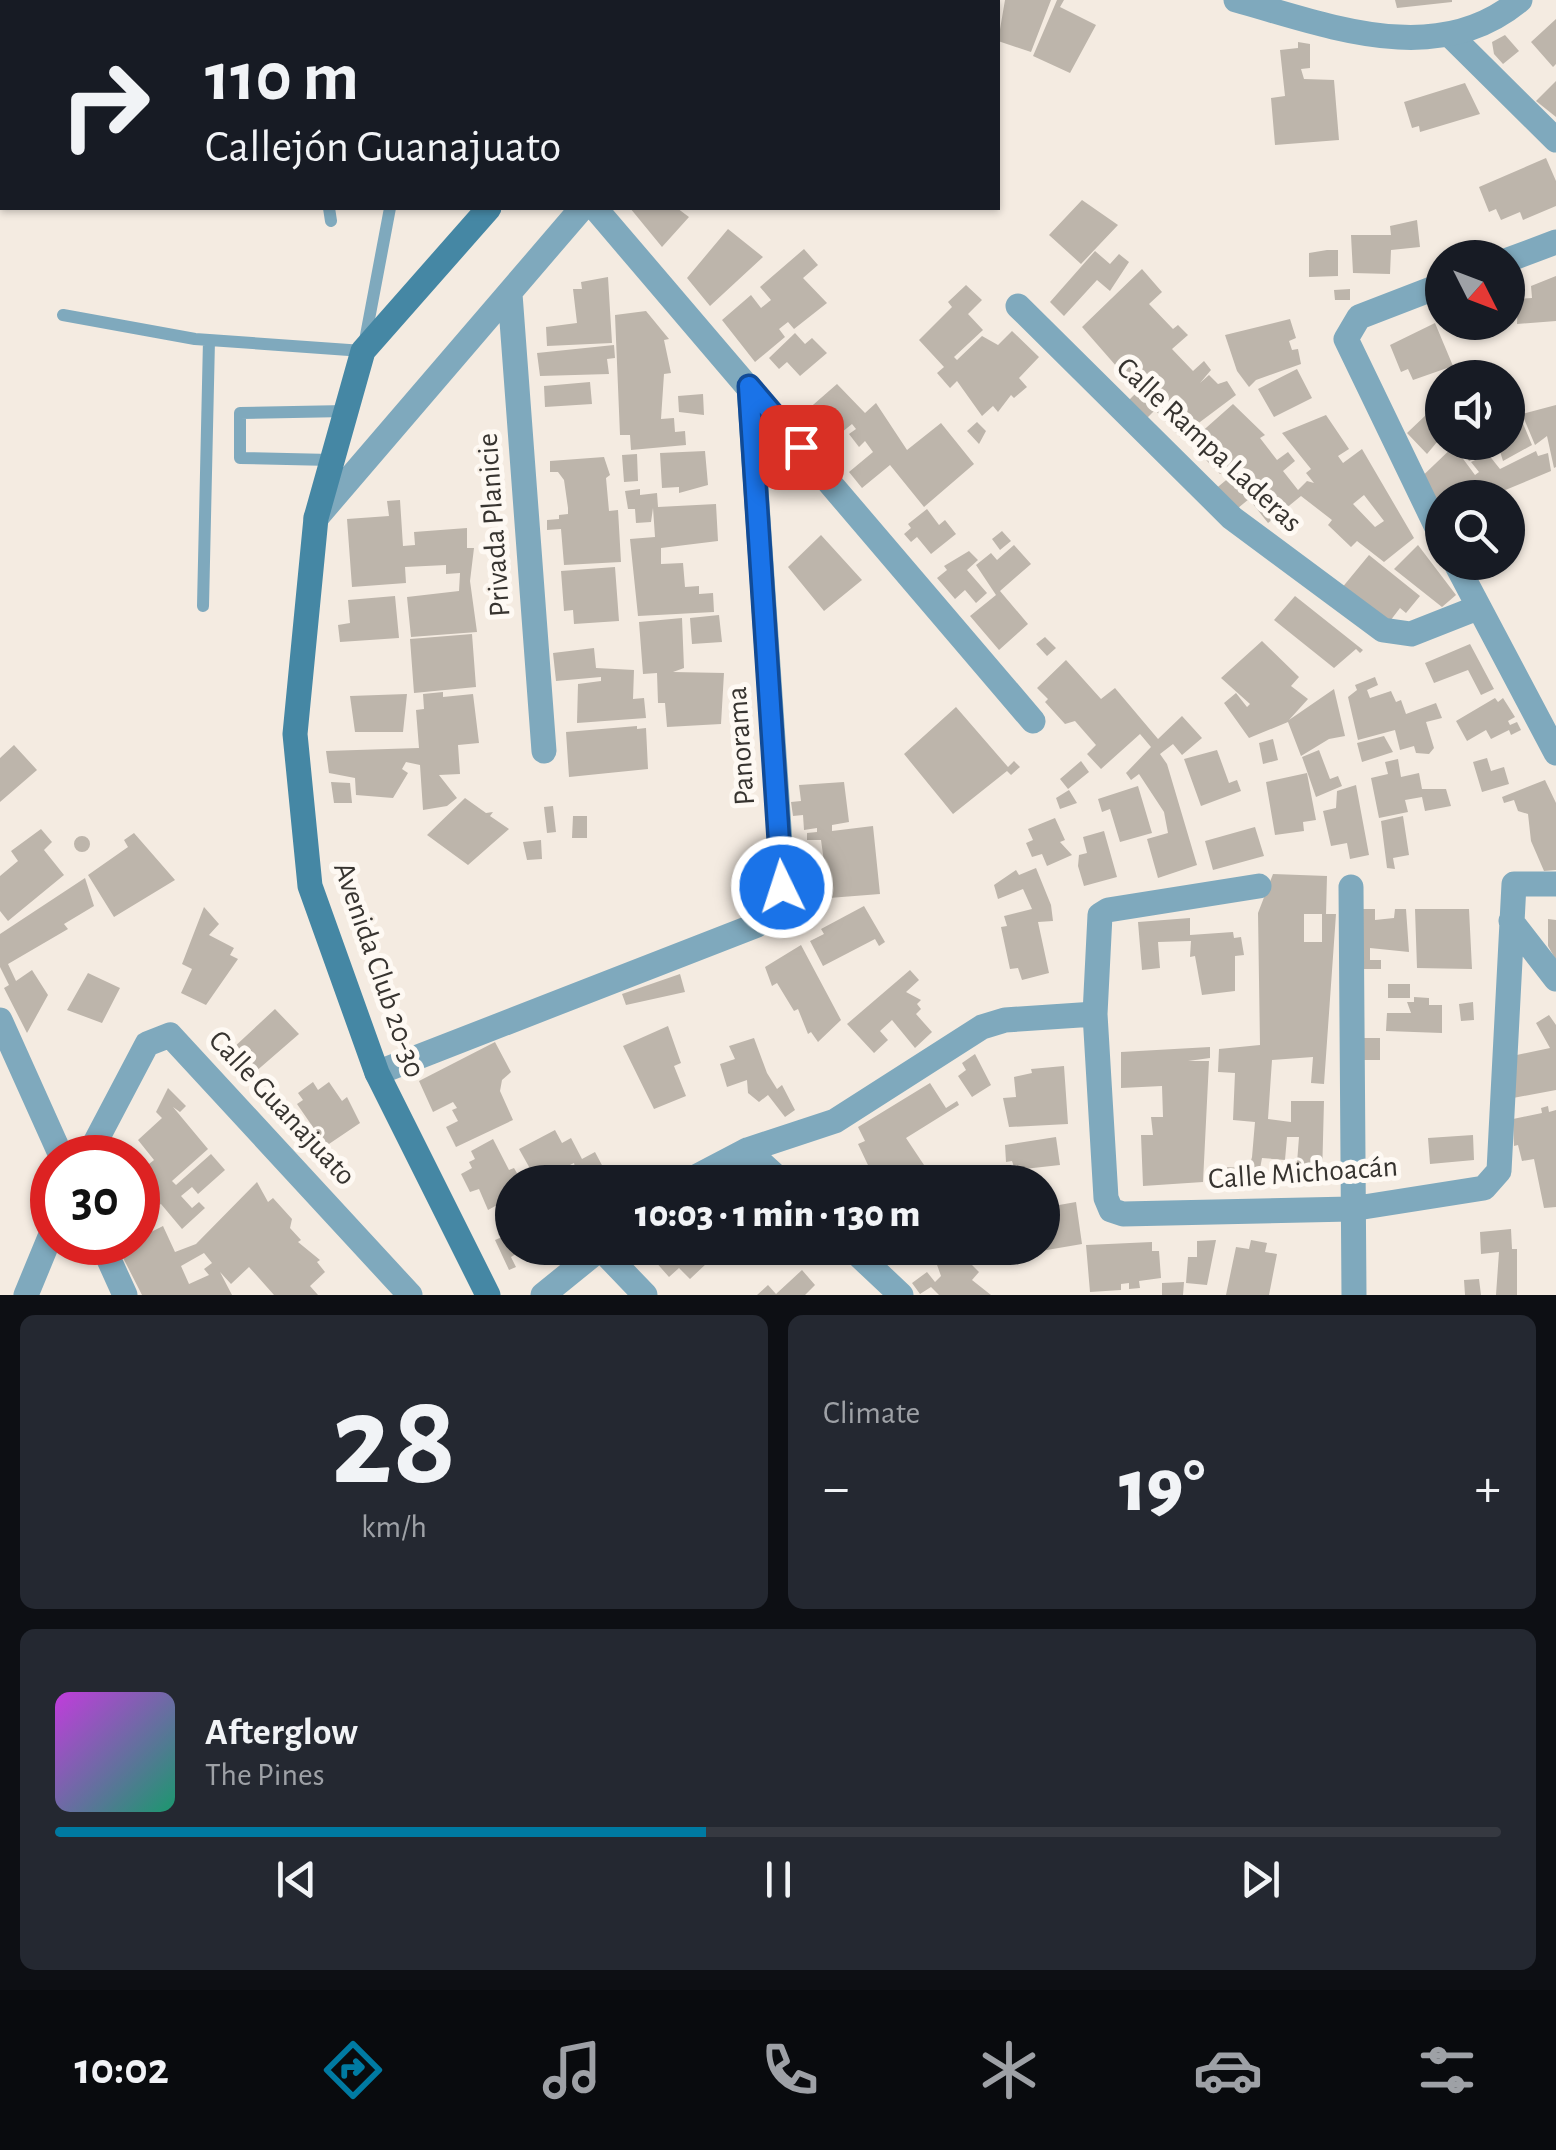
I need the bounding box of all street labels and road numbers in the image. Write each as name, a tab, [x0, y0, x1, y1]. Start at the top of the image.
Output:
street label: Calle Rampa Laderas	[1111, 352, 1307, 538]
street label: Privada Planicie	[473, 432, 515, 618]
street label: Panorama	[722, 686, 760, 806]
street label: Avenida Club 20-30	[328, 858, 430, 1082]
street label: Calle Guanajuato	[203, 1025, 361, 1191]
street label: Calle Michoacán	[1207, 1151, 1399, 1195]

